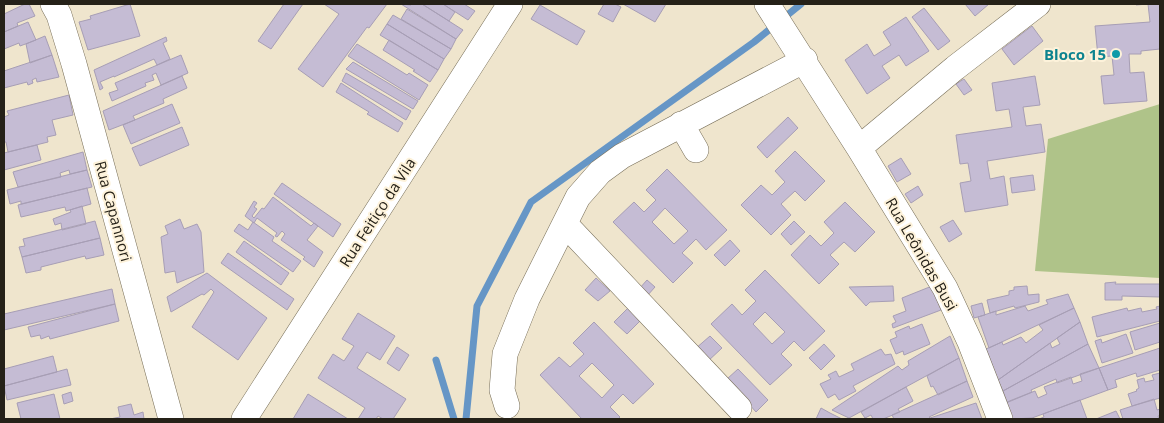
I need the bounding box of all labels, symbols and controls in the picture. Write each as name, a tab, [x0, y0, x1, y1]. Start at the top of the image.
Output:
place label: Bloco 15	[1044, 44, 1106, 64]
marker: Bloco 15	[1110, 48, 1122, 60]
street label: Rua Feitiço da Vila	[334, 154, 420, 270]
street label: Rua Capannori	[91, 159, 137, 263]
street label: Rua Leônidas Busi	[882, 194, 962, 314]

